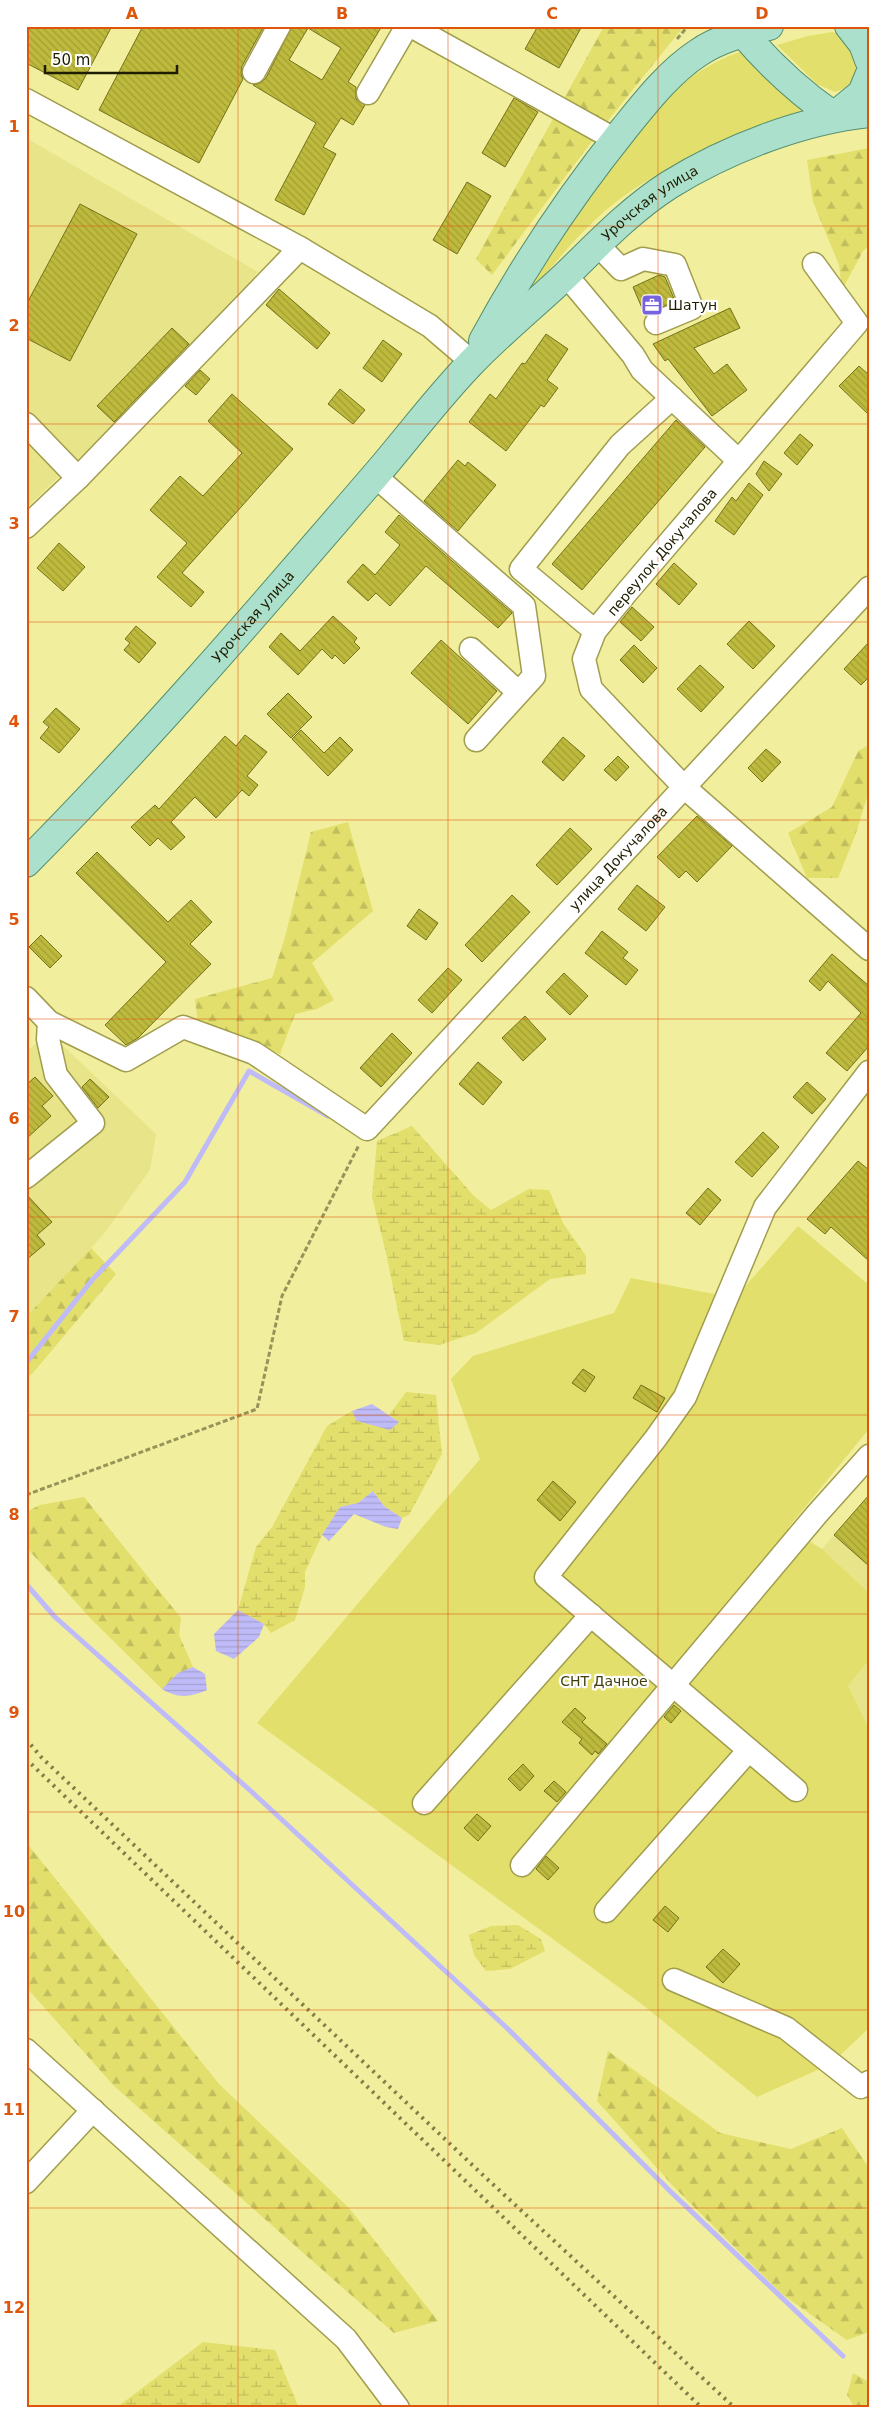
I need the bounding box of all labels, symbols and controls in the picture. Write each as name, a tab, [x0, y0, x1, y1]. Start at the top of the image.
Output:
text: A	[126, 4, 139, 23]
text: B	[336, 4, 348, 23]
text: C	[546, 4, 558, 23]
text: D	[755, 4, 769, 23]
scale bar	[45, 42, 178, 74]
text: 50 m	[52, 51, 90, 69]
text: 1	[8, 117, 20, 136]
street label: Урочская улица	[598, 162, 701, 244]
office icon: Шатун	[640, 293, 664, 317]
place label: Шатун	[668, 297, 717, 313]
text: 2	[8, 316, 20, 335]
street label: переулок Докучалова	[604, 485, 720, 619]
text: 3	[8, 514, 20, 533]
street label: Урочская улица	[209, 568, 297, 666]
text: 4	[8, 712, 20, 731]
street label: улица Докучалова	[566, 803, 670, 914]
text: 5	[8, 910, 20, 929]
text: 6	[8, 1109, 20, 1128]
text: 7	[8, 1307, 20, 1326]
text: 8	[8, 1505, 20, 1524]
park label: СНТ Дачное	[560, 1673, 648, 1689]
text: 9	[8, 1703, 20, 1722]
text: 10	[3, 1902, 25, 1921]
text: 11	[3, 2100, 25, 2119]
text: 12	[3, 2298, 25, 2317]

